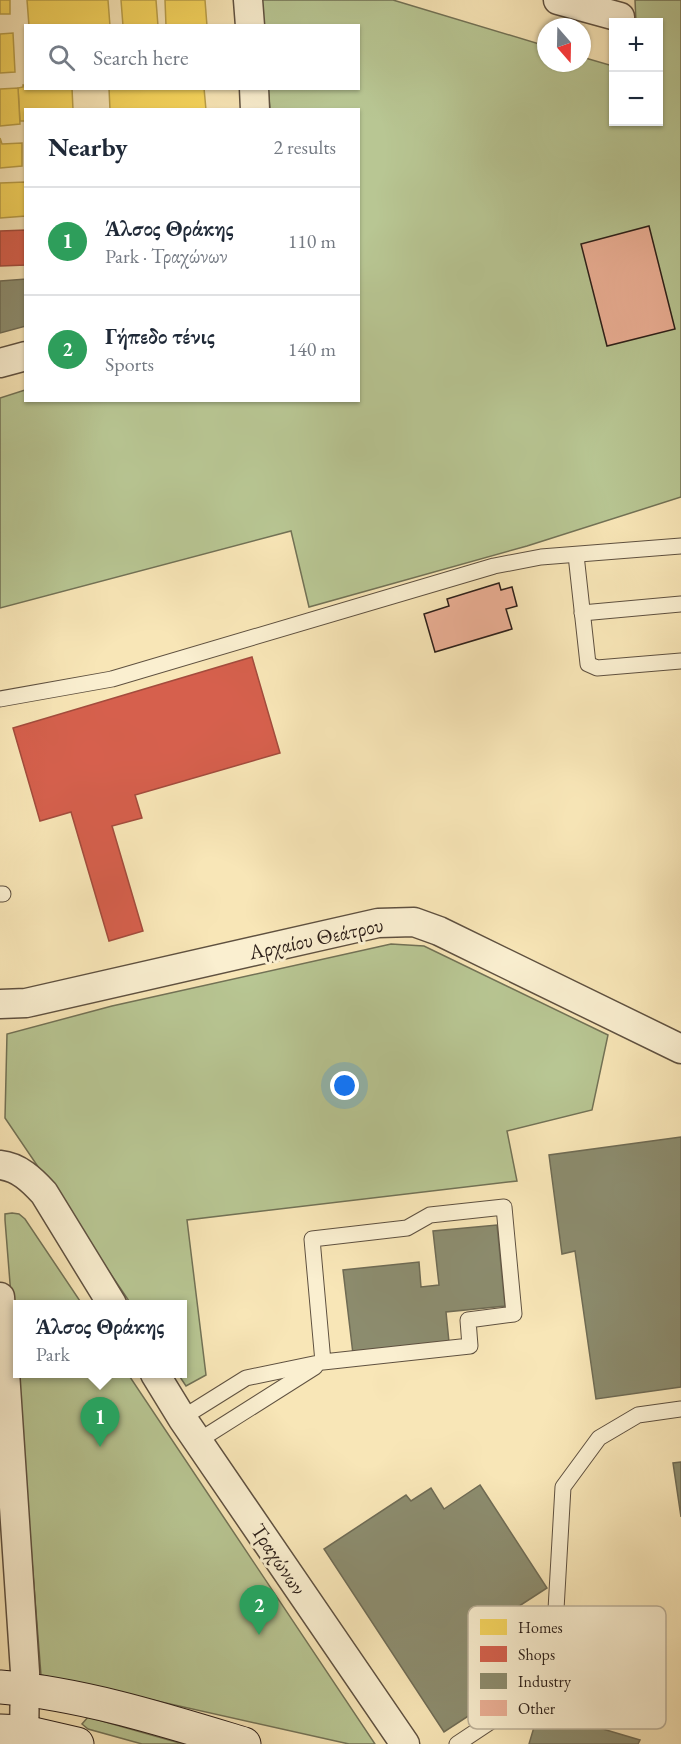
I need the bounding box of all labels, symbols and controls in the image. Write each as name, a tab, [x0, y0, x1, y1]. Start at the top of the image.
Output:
north arrow	[537, 18, 591, 72]
map controls	[609, 18, 663, 126]
button: +	[609, 18, 663, 72]
search box	[24, 24, 360, 90]
icon: search	[45, 41, 78, 74]
text: Search here	[93, 43, 188, 72]
button: −	[609, 72, 663, 126]
text: Nearby	[48, 130, 128, 164]
text: 2 results	[273, 134, 336, 160]
text: Άλσος Θράκης	[105, 214, 234, 243]
text: 1	[62, 228, 73, 254]
text: 110 m	[288, 228, 336, 254]
text: Park · Τραχώνων	[105, 243, 228, 269]
text: Γήπεδο τένις	[105, 322, 215, 351]
text: 2	[62, 336, 73, 362]
text: 140 m	[288, 336, 336, 362]
text: Sports	[105, 351, 154, 377]
street label: Αρχαίου Θεάτρου	[245, 911, 386, 966]
your location	[330, 1071, 359, 1100]
popup	[13, 1300, 187, 1378]
text: Άλσος Θράκης	[36, 1312, 164, 1341]
text: Park	[36, 1341, 70, 1367]
pin: 1	[80, 1398, 120, 1447]
street label: Τραχώνων	[245, 1518, 313, 1600]
pin: 2	[240, 1586, 278, 1635]
legend	[468, 1606, 666, 1729]
text: Homes	[518, 1617, 563, 1638]
text: Shops	[518, 1644, 555, 1665]
text: Industry	[518, 1671, 572, 1692]
text: Other	[518, 1698, 556, 1719]

